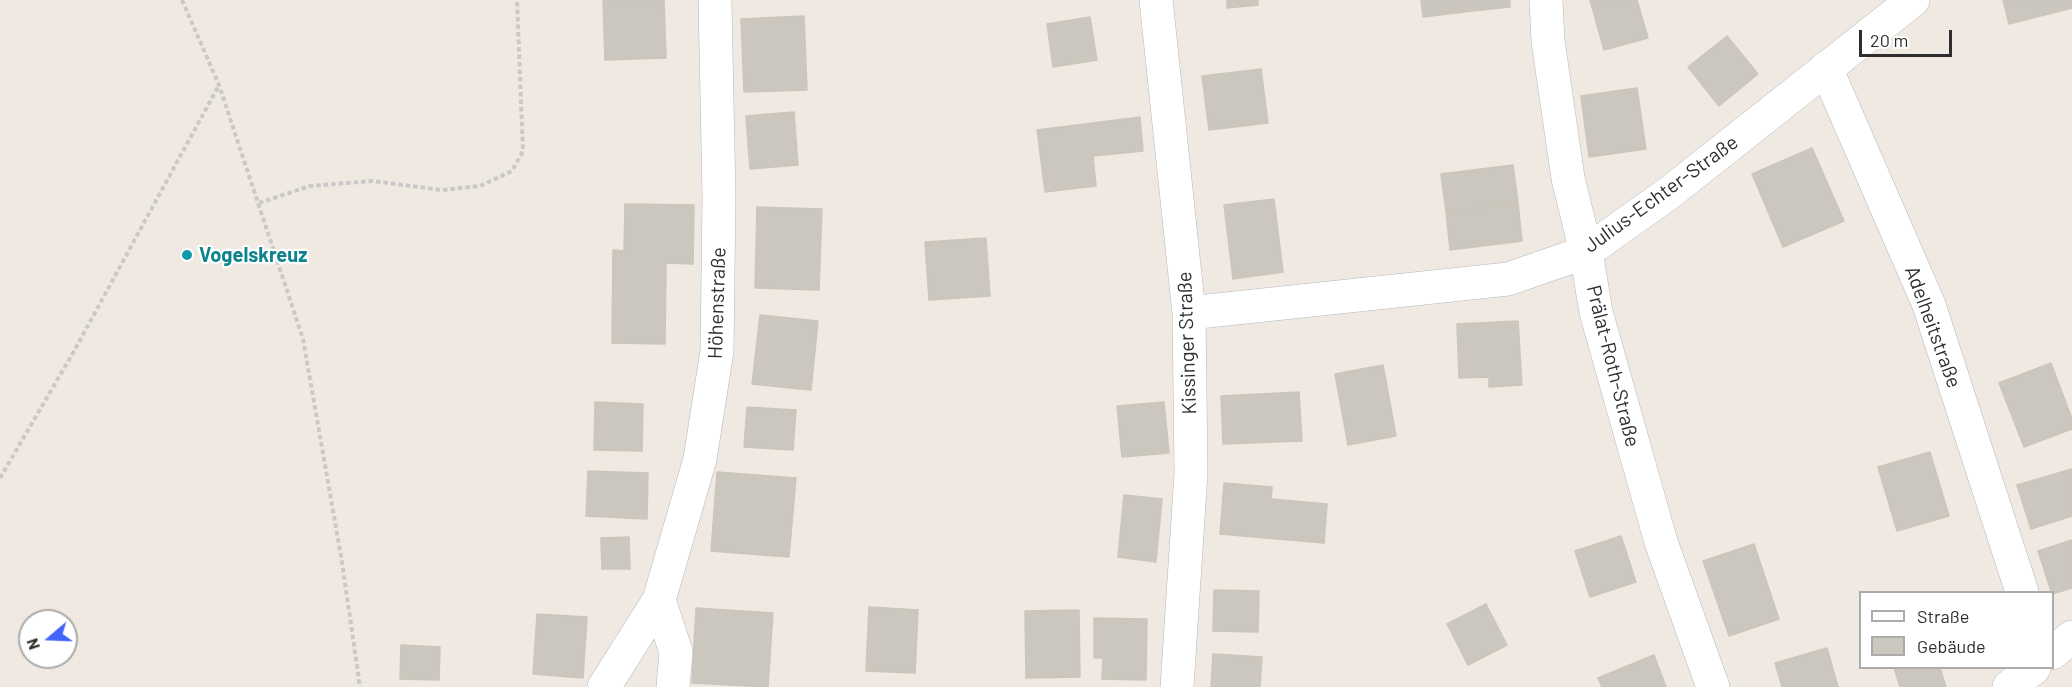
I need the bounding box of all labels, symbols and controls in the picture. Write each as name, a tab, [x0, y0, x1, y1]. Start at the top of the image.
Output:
scale bar	[1862, 18, 1955, 56]
text: 20 m	[1870, 29, 1908, 51]
street label: Julius-Echter-Straße	[1579, 130, 1743, 258]
place label: Vogelskreuz	[199, 243, 307, 267]
street label: Höhenstraße	[703, 247, 731, 359]
marker: Vogelskreuz	[180, 248, 194, 262]
street label: Adelheitstraße	[1900, 263, 1966, 391]
street label: Kissinger Straße	[1173, 271, 1201, 415]
street label: Prälat-Roth-Straße	[1581, 283, 1645, 449]
legend	[1859, 591, 2054, 669]
text: Straße	[1917, 605, 1969, 627]
north arrow	[18, 609, 78, 669]
text: Gebäude	[1917, 635, 1986, 657]
text: N	[22, 636, 43, 653]

